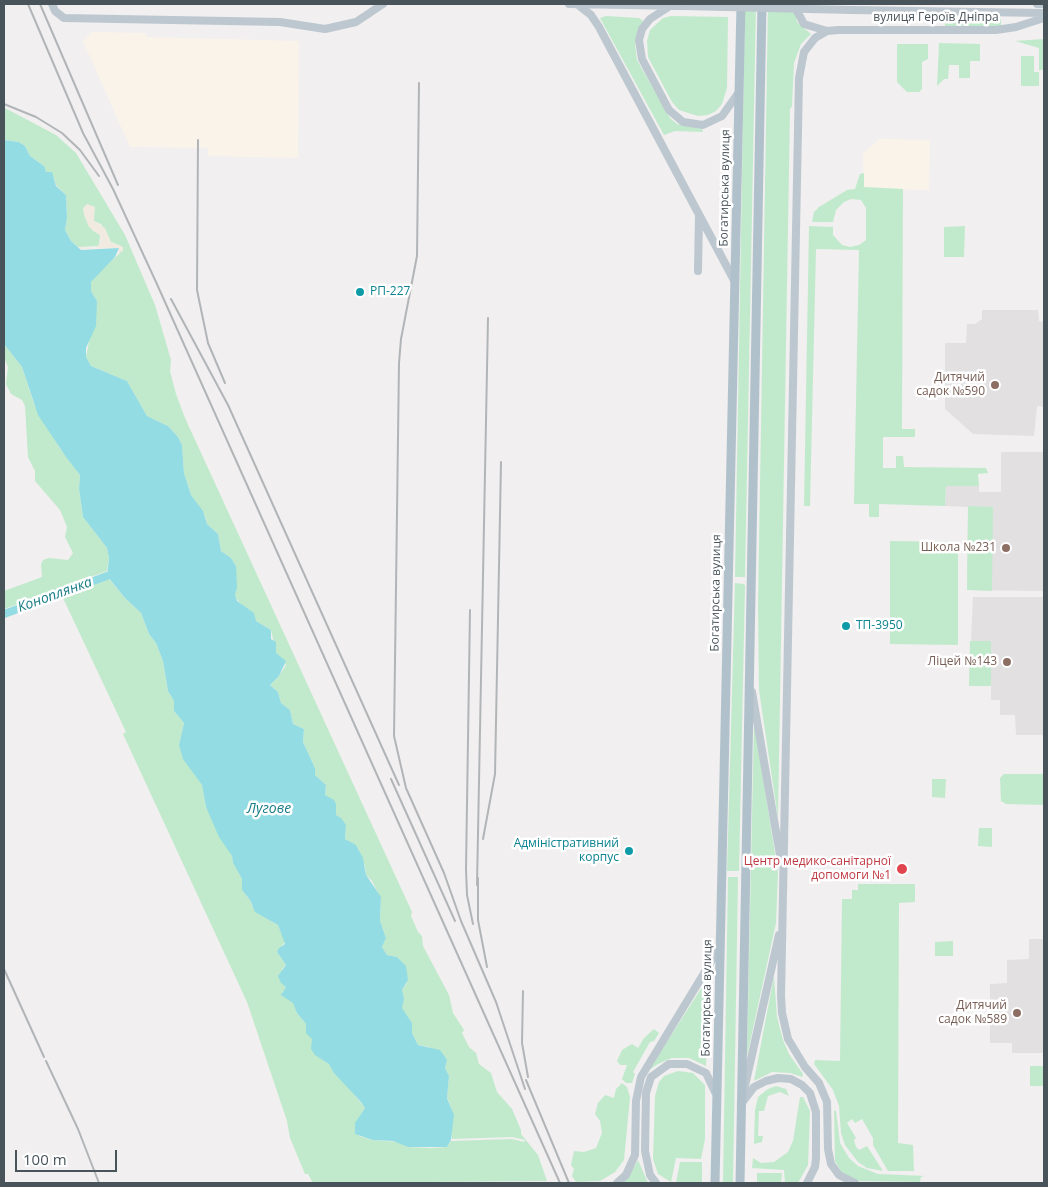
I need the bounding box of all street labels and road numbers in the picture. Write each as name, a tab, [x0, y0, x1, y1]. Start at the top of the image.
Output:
street label: вулиця Героїв Дніпра	[873, 11, 999, 25]
street label: Богатирська вулиця	[717, 129, 733, 247]
street label: Богатирська вулиця	[708, 534, 724, 652]
street label: Богатирська вулиця	[699, 939, 715, 1057]

